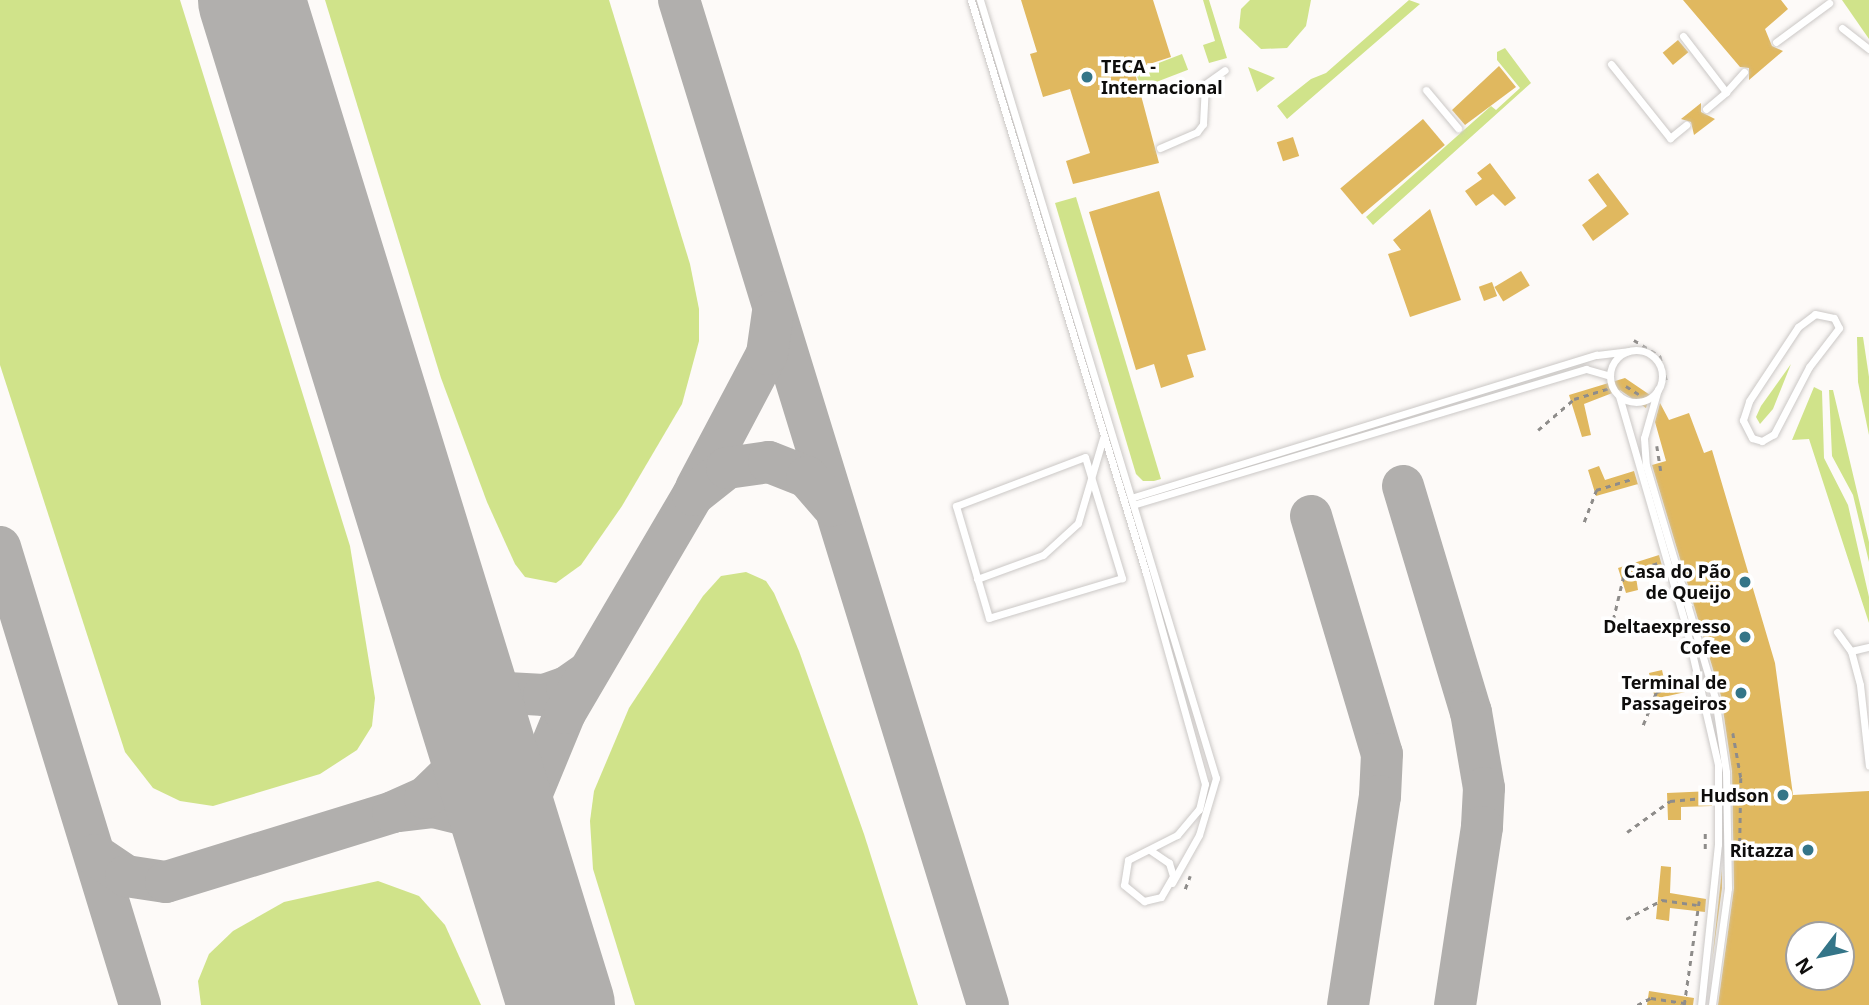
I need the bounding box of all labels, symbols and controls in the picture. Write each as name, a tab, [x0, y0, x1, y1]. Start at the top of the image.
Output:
place label: TECA - Internacional	[1101, 56, 1223, 98]
marker: TECA - Internacional	[1079, 69, 1095, 85]
place label: Casa do Pão de Queijo	[1624, 561, 1731, 604]
marker: Casa do Pão de Queijo	[1737, 574, 1753, 590]
place label: Deltaexpresso Cofee	[1603, 616, 1731, 658]
marker: Deltaexpresso Cofee	[1737, 629, 1753, 645]
place label: Terminal de Passageiros	[1621, 672, 1727, 714]
marker: Terminal de Passageiros	[1733, 685, 1749, 701]
place label: Hudson	[1700, 784, 1769, 806]
marker: Hudson	[1775, 787, 1791, 803]
place label: Ritazza	[1730, 839, 1794, 861]
marker: Ritazza	[1800, 842, 1816, 858]
north arrow	[1785, 921, 1855, 991]
text: N	[1789, 953, 1819, 980]

